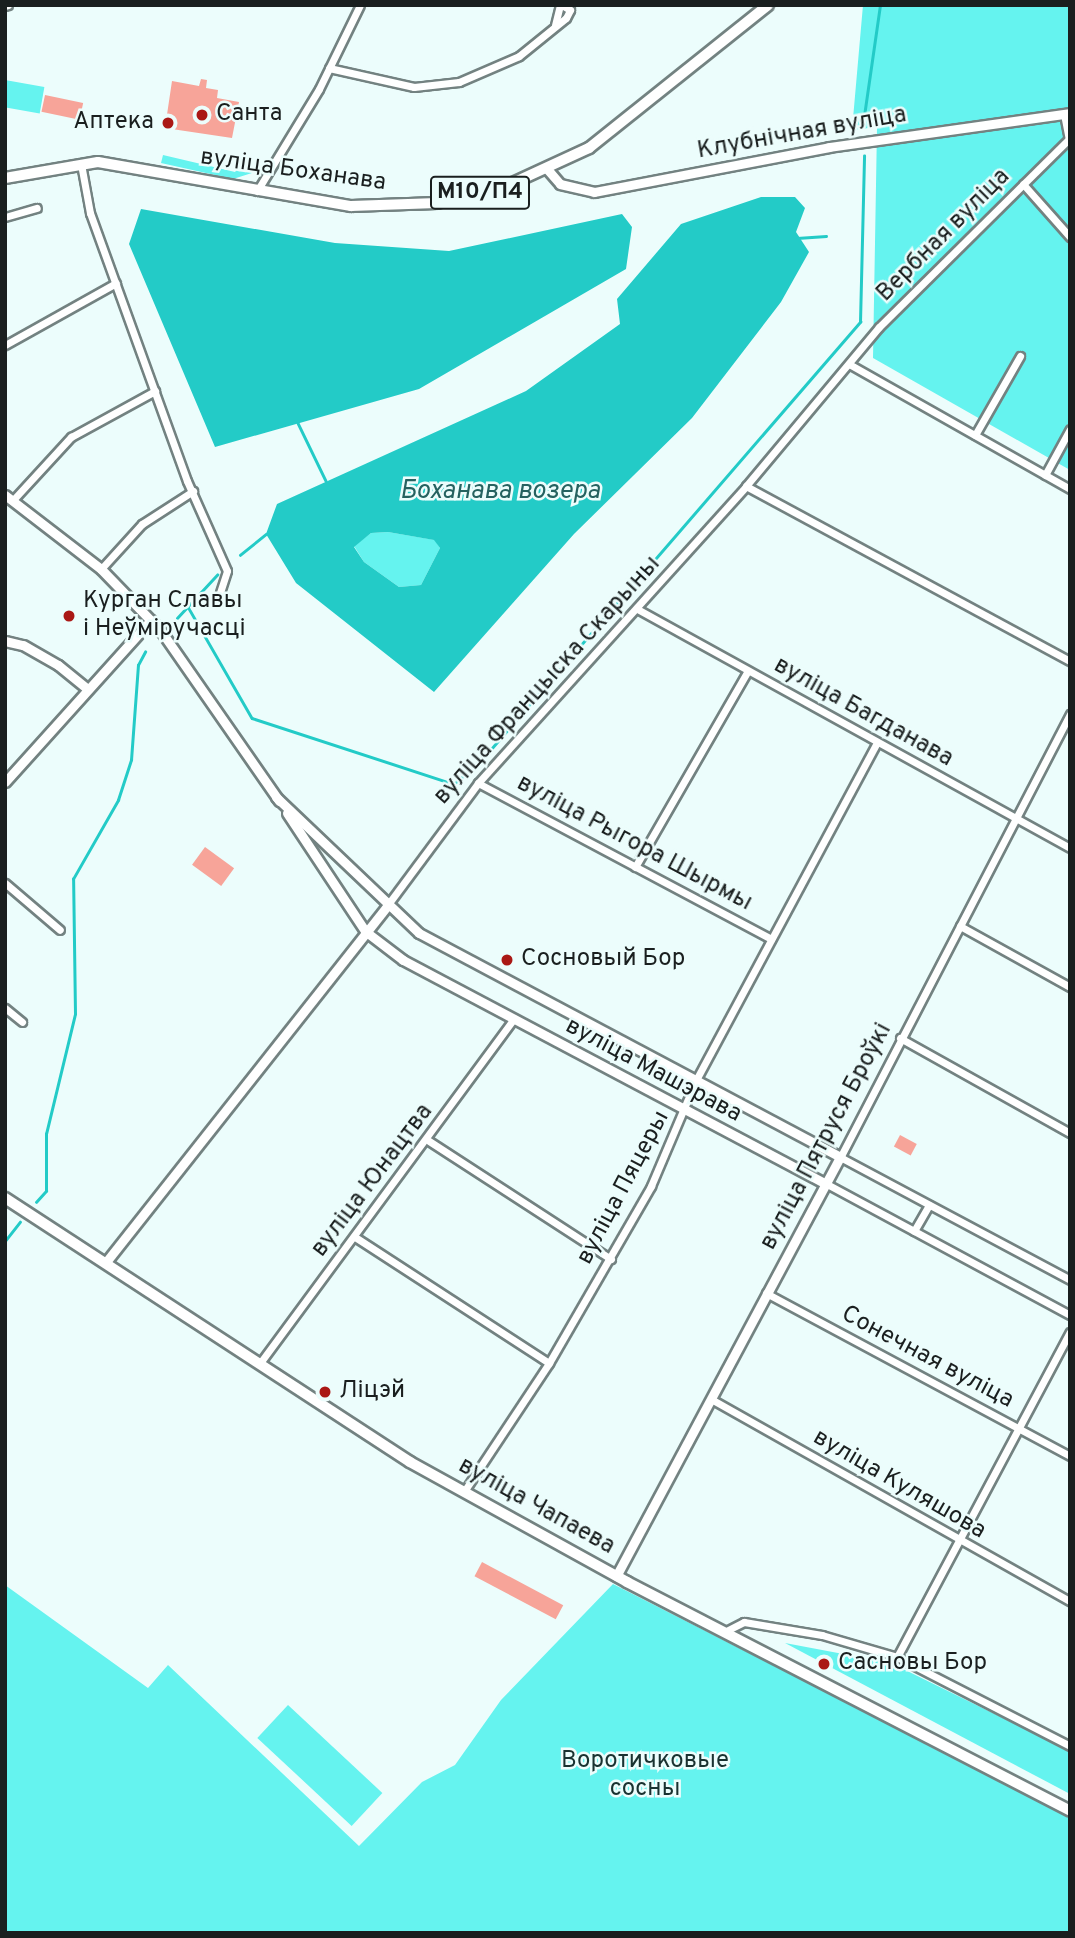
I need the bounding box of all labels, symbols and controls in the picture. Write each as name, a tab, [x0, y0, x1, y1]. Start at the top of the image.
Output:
place label: Санта	[216, 101, 282, 129]
street label: Клубнічная вуліца	[695, 101, 909, 167]
marker: Санта	[194, 107, 210, 123]
place label: Аптека	[73, 109, 154, 137]
marker: Аптека	[160, 115, 176, 131]
street label: вуліца Боханава	[198, 144, 388, 198]
street label: Вербная вуліца	[871, 163, 1017, 309]
road number: М10/П4	[429, 174, 531, 212]
water label: Боханава возера	[400, 476, 600, 508]
street label: вуліца Францыска Скарыны	[429, 551, 667, 811]
place label: Курган Славы і Неўміручасці	[83, 588, 246, 644]
marker: Курган Славы і Неўміручасці	[61, 608, 77, 624]
street label: вуліца Багданава	[768, 652, 958, 774]
street label: вуліца Рыгора Шырмы	[511, 770, 757, 918]
place label: Сосновый Бор	[521, 946, 685, 974]
marker: Сосновый Бор	[499, 952, 515, 968]
street label: вуліца Машэрава	[560, 1012, 746, 1130]
street label: вуліца Пятруся Броўкі	[755, 1019, 899, 1255]
street label: вуліца Юнацтва	[306, 1099, 440, 1263]
street label: вуліца Пяцеры	[571, 1106, 677, 1270]
street label: Сонечная вуліца	[836, 1300, 1018, 1416]
place label: Ліцэй	[339, 1378, 405, 1406]
marker: Ліцэй	[317, 1384, 333, 1400]
street label: вуліца Куляшова	[807, 1424, 991, 1546]
street label: вуліца Чапаева	[453, 1452, 619, 1562]
place label: Сасновы Бор	[838, 1650, 987, 1678]
marker: Сасновы Бор	[816, 1656, 832, 1672]
park label: Воротичковые сосны	[561, 1748, 729, 1804]

